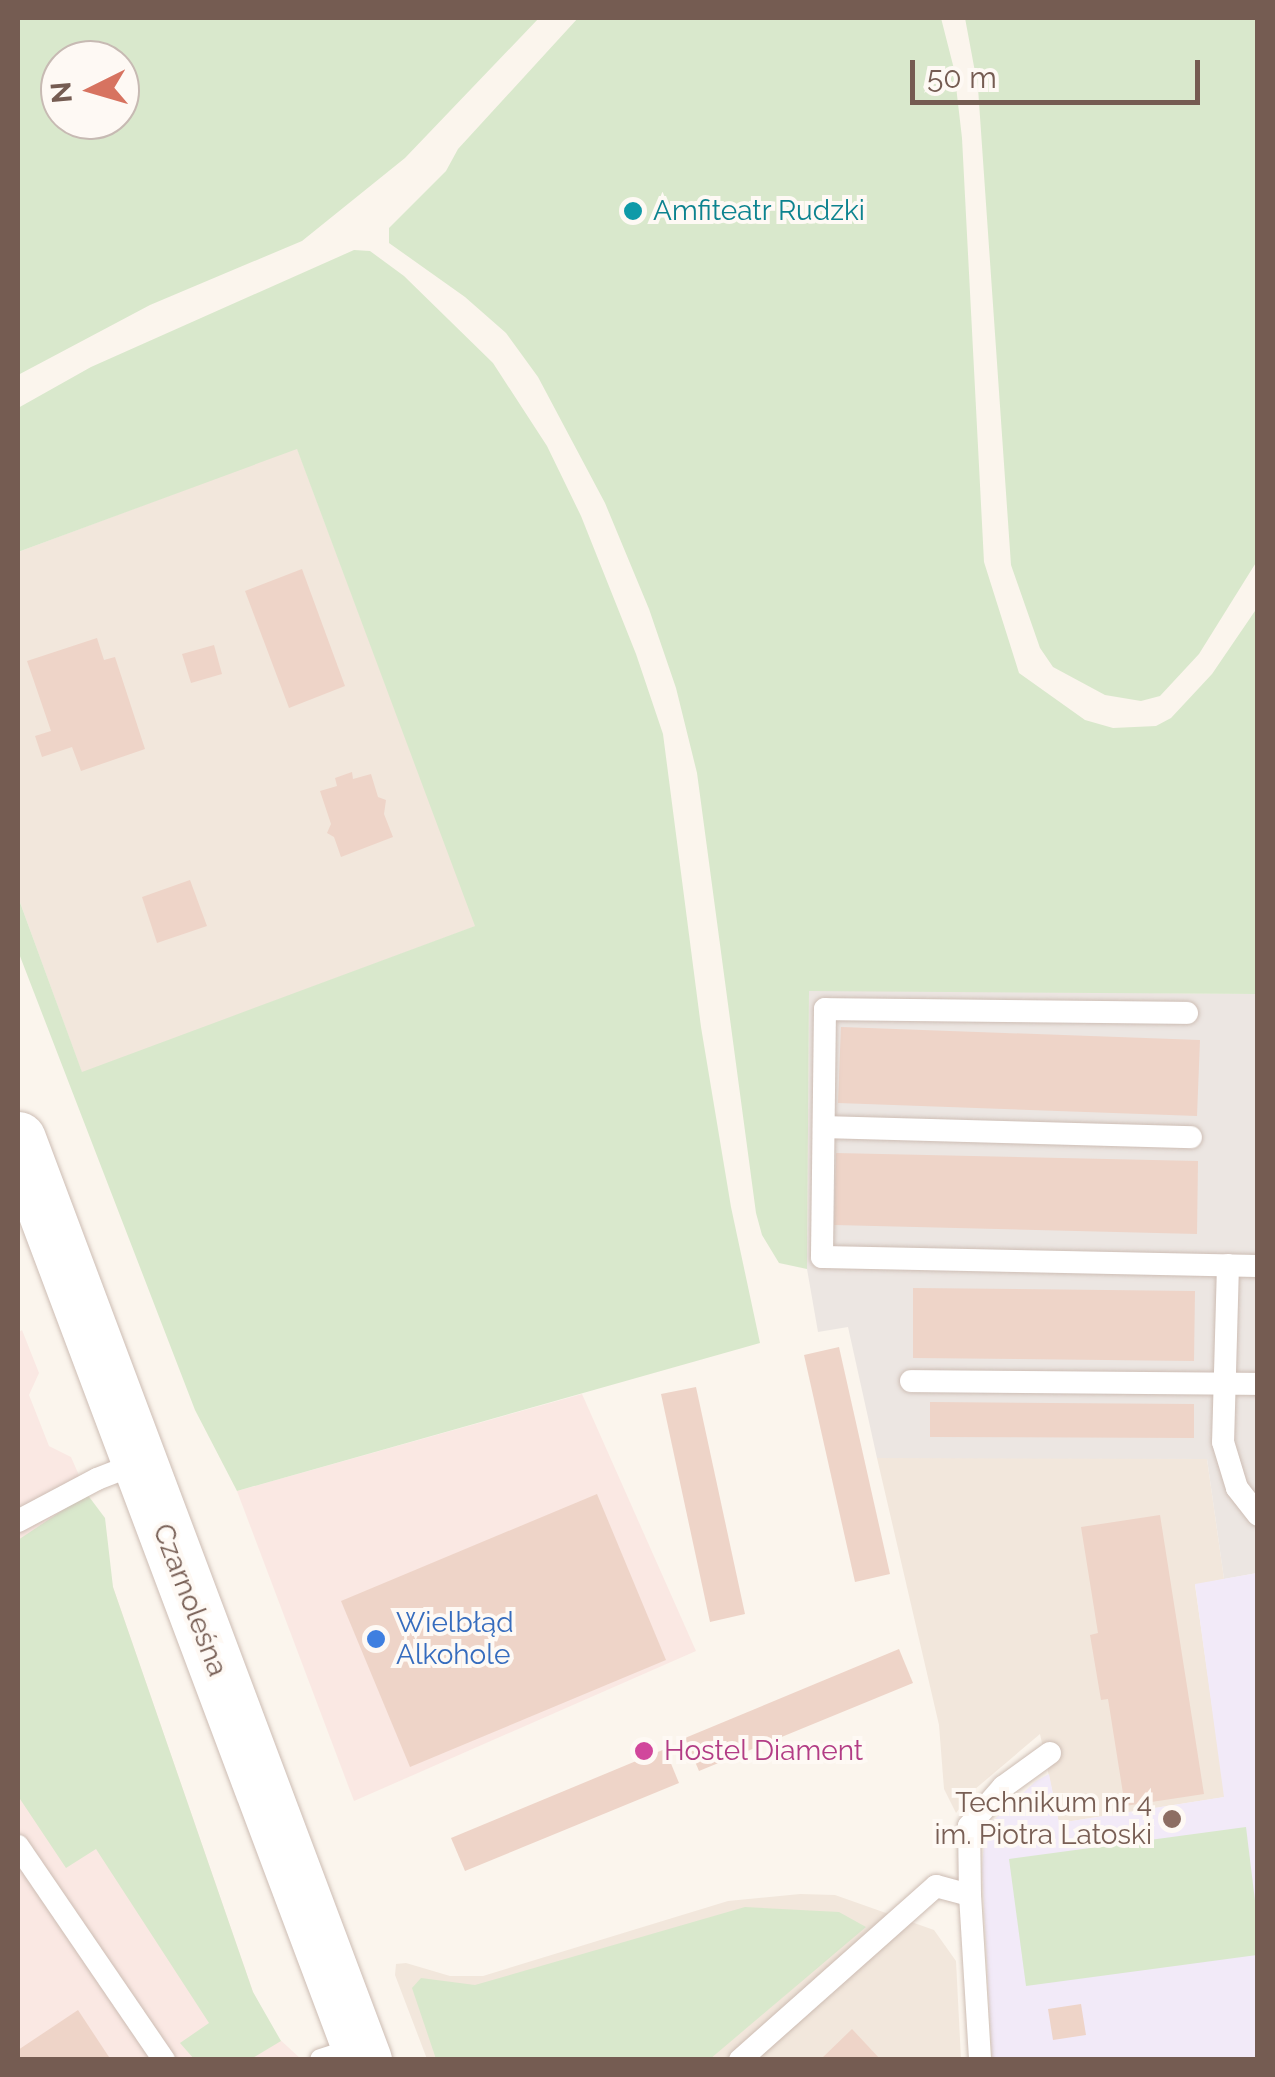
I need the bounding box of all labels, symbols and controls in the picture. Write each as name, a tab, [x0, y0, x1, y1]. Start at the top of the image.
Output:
north arrow	[40, 40, 140, 140]
scale bar	[915, 40, 1205, 102]
text: 50 m	[927, 60, 997, 95]
text: N	[44, 80, 79, 105]
place label: Amfiteatr Rudzki	[653, 194, 866, 228]
marker: Amfiteatr Rudzki	[622, 200, 644, 222]
street label: Czarnoleśna	[146, 1519, 234, 1681]
place label: Wielbłąd Alkohole	[396, 1606, 514, 1672]
marker: Wielbłąd Alkohole	[365, 1628, 387, 1650]
place label: Hostel Diament	[664, 1734, 864, 1768]
marker: Hostel Diament	[633, 1740, 655, 1762]
place label: Technikum nr 4 im. Piotra Latoski	[934, 1786, 1152, 1852]
marker: Technikum nr 4 im. Piotra Latoski	[1161, 1808, 1183, 1830]

